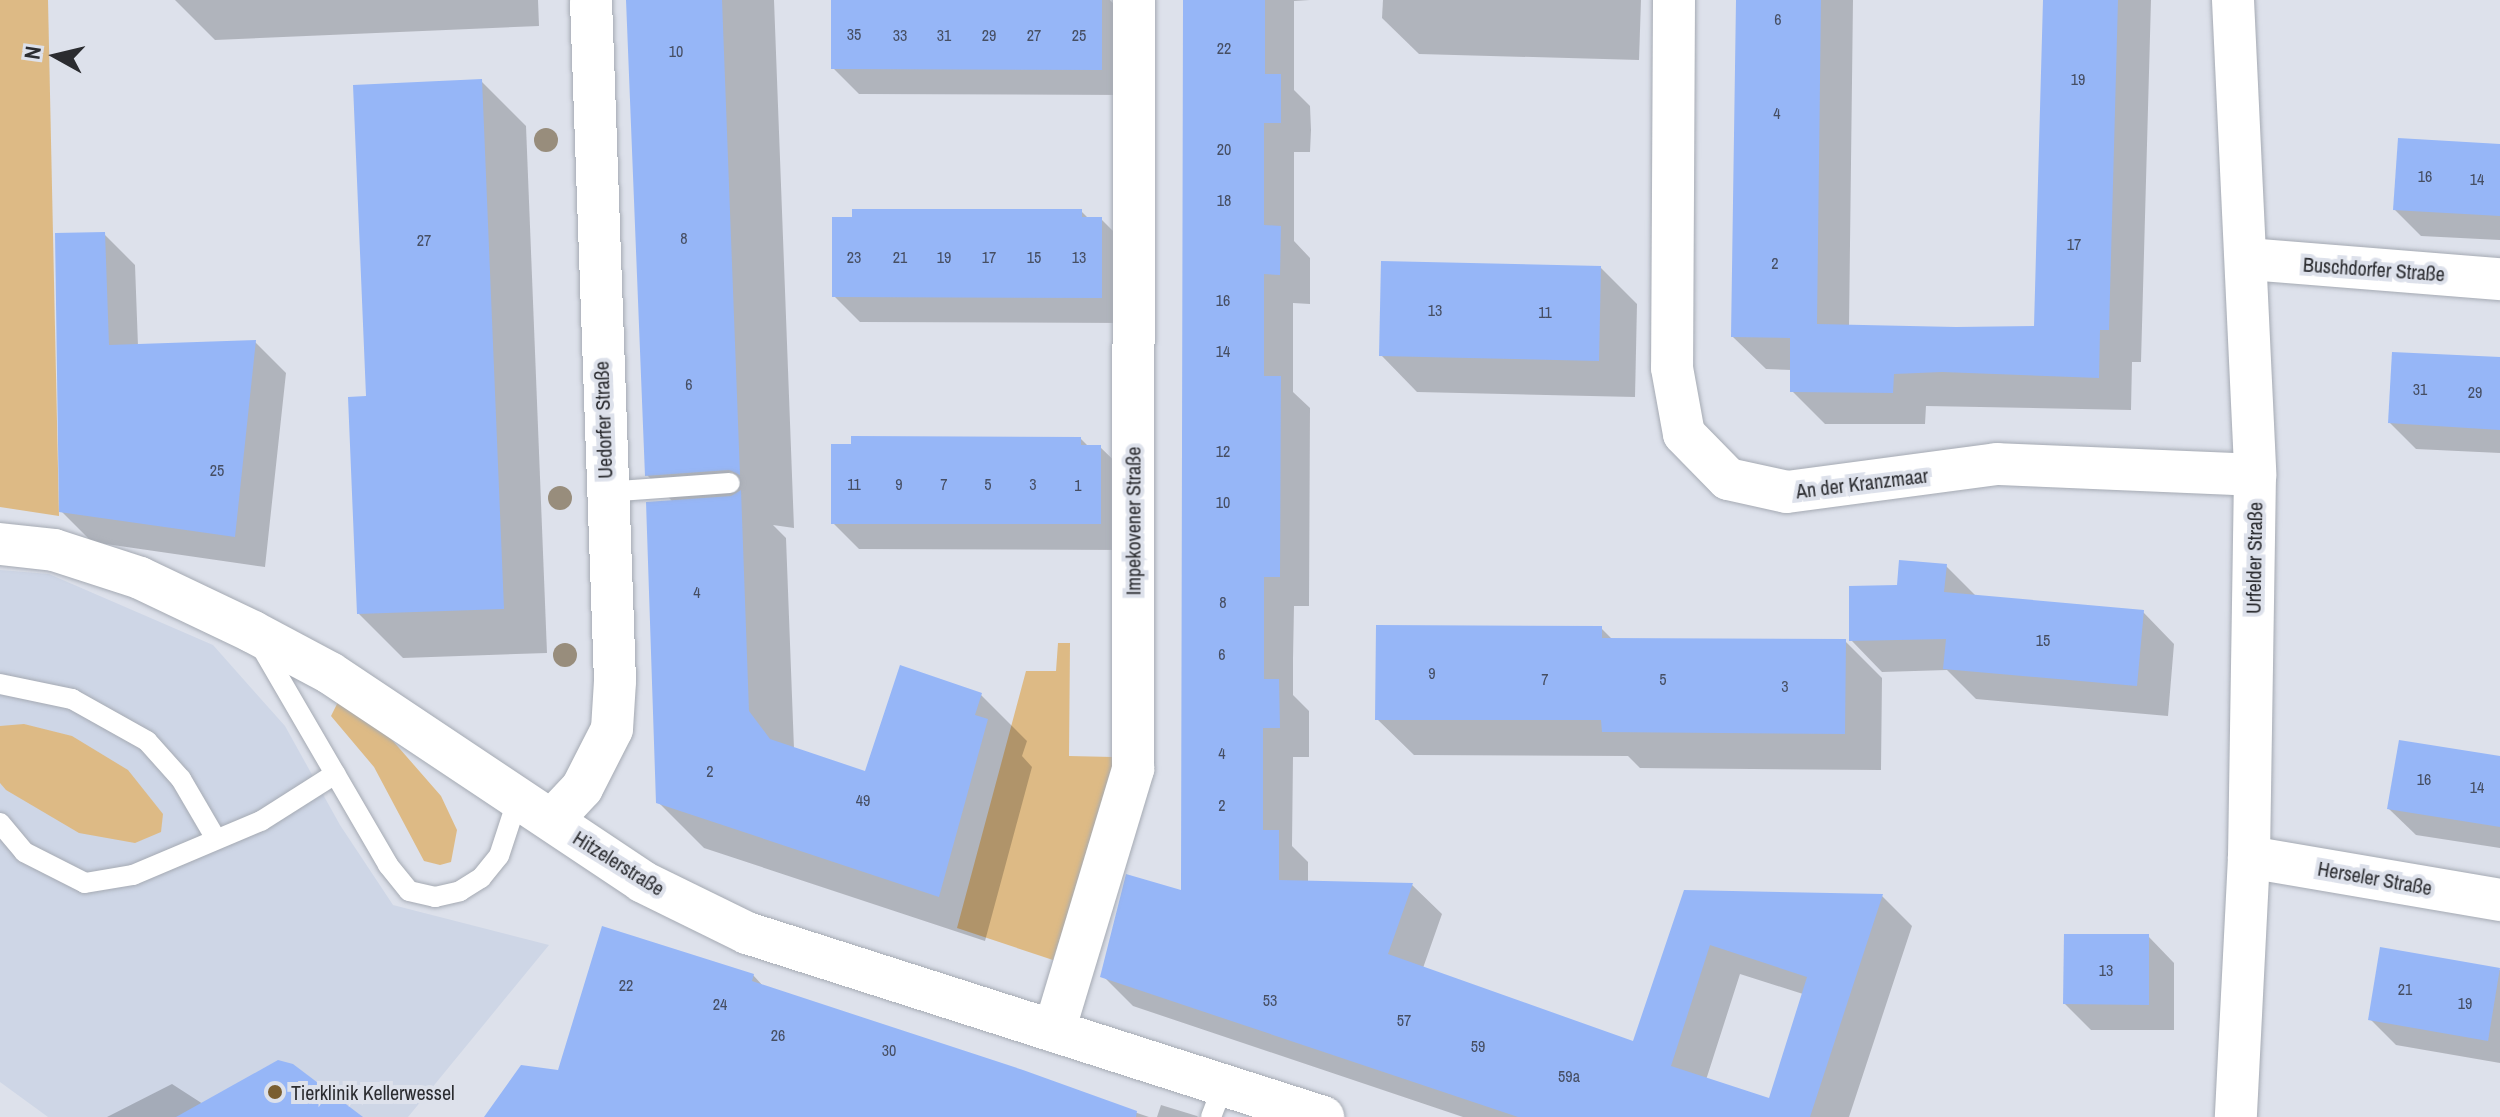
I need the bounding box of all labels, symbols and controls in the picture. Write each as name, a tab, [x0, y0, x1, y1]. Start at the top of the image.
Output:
house number: 6	[1774, 9, 1782, 29]
north arrow	[16, 16, 96, 96]
house number: 35	[847, 24, 861, 44]
house number: 33	[893, 25, 907, 45]
house number: 31	[937, 25, 951, 45]
house number: 29	[982, 25, 996, 45]
house number: 27	[1027, 25, 1041, 45]
house number: 25	[1072, 25, 1086, 45]
house number: 22	[1217, 38, 1231, 58]
house number: 10	[669, 41, 683, 61]
text: N	[16, 44, 48, 61]
house number: 19	[2071, 69, 2085, 89]
house number: 4	[1773, 103, 1781, 123]
house number: 20	[1217, 139, 1231, 159]
house number: 16	[2418, 166, 2432, 186]
house number: 14	[2470, 169, 2484, 189]
house number: 18	[1217, 190, 1231, 210]
house number: 8	[680, 228, 688, 248]
house number: 27	[417, 230, 431, 250]
house number: 17	[2067, 234, 2081, 254]
house number: 23	[847, 247, 861, 267]
house number: 21	[893, 247, 907, 267]
house number: 19	[937, 247, 951, 267]
house number: 17	[982, 247, 996, 267]
house number: 15	[1027, 247, 1041, 267]
house number: 13	[1072, 247, 1086, 267]
street label: Buschdorfer Straße	[2302, 252, 2446, 286]
house number: 2	[1771, 253, 1779, 273]
house number: 16	[1216, 290, 1230, 310]
house number: 13	[1428, 300, 1442, 320]
house number: 11	[1538, 302, 1552, 322]
house number: 14	[1216, 341, 1230, 361]
street label: Uedorfer Straße	[589, 361, 617, 479]
house number: 6	[685, 374, 693, 394]
house number: 31	[2413, 379, 2427, 399]
house number: 29	[2468, 382, 2482, 402]
house number: 12	[1216, 441, 1230, 461]
street label: Impekovener Straße	[1121, 447, 1145, 595]
house number: 25	[210, 460, 224, 480]
street label: An der Kranzmaar	[1794, 463, 1930, 503]
house number: 11	[847, 474, 861, 494]
house number: 9	[895, 474, 903, 494]
house number: 7	[940, 474, 948, 494]
house number: 5	[984, 474, 992, 494]
house number: 3	[1029, 474, 1037, 494]
house number: 1	[1074, 475, 1082, 495]
house number: 10	[1216, 492, 1230, 512]
street label: Urfelder Straße	[2241, 502, 2267, 614]
house number: 4	[693, 582, 701, 602]
house number: 8	[1219, 592, 1227, 612]
house number: 15	[2036, 630, 2050, 650]
house number: 6	[1218, 644, 1226, 664]
house number: 9	[1428, 663, 1436, 683]
house number: 7	[1541, 669, 1549, 689]
house number: 5	[1659, 669, 1667, 689]
house number: 3	[1781, 676, 1789, 696]
house number: 4	[1218, 743, 1226, 763]
house number: 2	[706, 761, 714, 781]
house number: 16	[2417, 769, 2431, 789]
house number: 14	[2470, 777, 2484, 797]
house number: 49	[856, 790, 870, 810]
house number: 2	[1218, 795, 1226, 815]
street label: Hitzelerstraße	[569, 826, 669, 900]
street label: Herseler Straße	[2316, 856, 2434, 900]
house number: 13	[2099, 960, 2113, 980]
house number: 22	[619, 975, 633, 995]
house number: 21	[2398, 979, 2412, 999]
house number: 53	[1263, 990, 1277, 1010]
house number: 19	[2458, 993, 2472, 1013]
house number: 24	[713, 994, 727, 1014]
house number: 57	[1397, 1010, 1411, 1030]
house number: 26	[771, 1025, 785, 1045]
house number: 59	[1471, 1036, 1485, 1056]
house number: 30	[882, 1040, 896, 1060]
house number: 59a	[1558, 1066, 1580, 1086]
place label: Tierklinik Kellerwessel	[291, 1080, 455, 1104]
marker: Tierklinik Kellerwessel	[266, 1083, 284, 1101]

